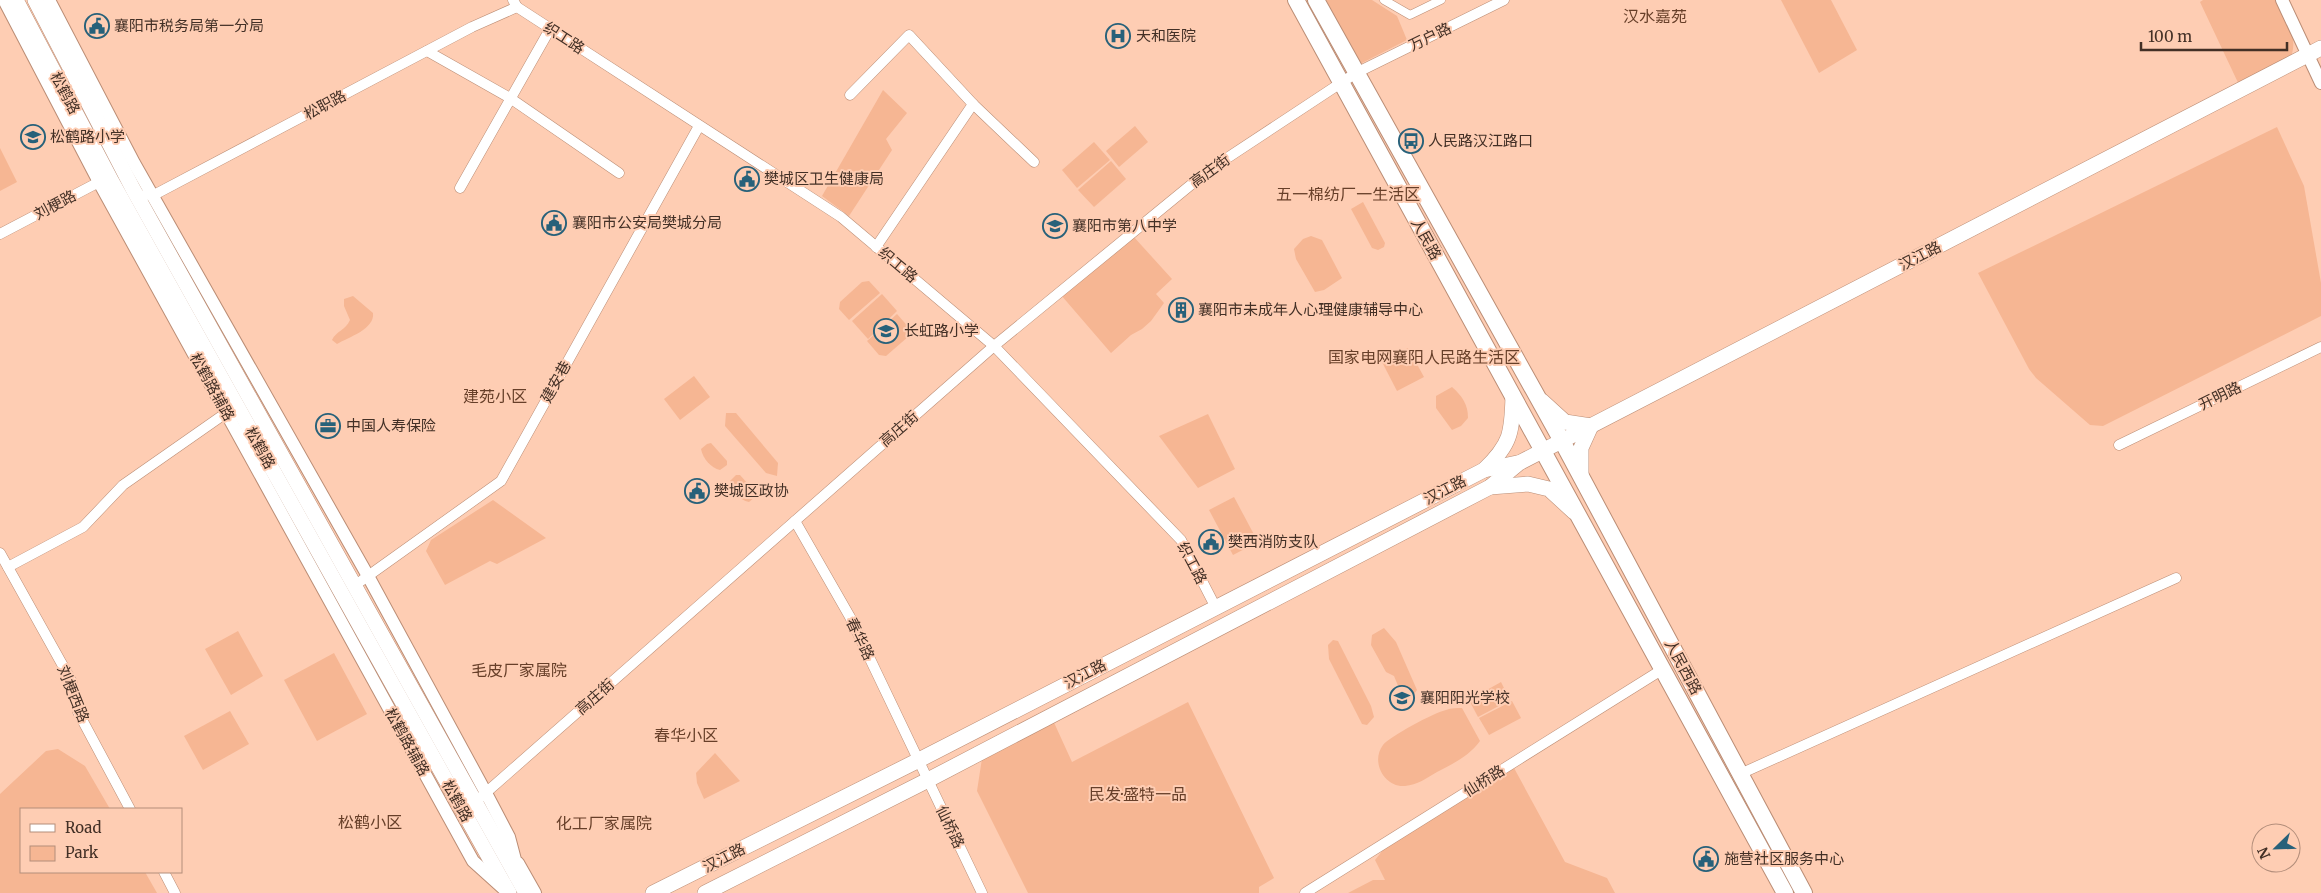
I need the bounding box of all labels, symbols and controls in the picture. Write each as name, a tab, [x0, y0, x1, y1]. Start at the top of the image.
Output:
district label: 汉水嘉苑	[1623, 6, 1687, 26]
public building icon: 襄阳市税务局第一分局	[84, 13, 110, 39]
place label: 襄阳市税务局第一分局	[114, 16, 264, 35]
street label: 织工路	[540, 17, 588, 58]
street label: 万户路	[1405, 18, 1454, 55]
scale bar	[2141, 20, 2287, 52]
hospital icon: 天和医院	[1105, 23, 1131, 49]
place label: 天和医院	[1136, 26, 1196, 45]
text: 100 m	[2148, 27, 2192, 46]
street label: 松鹤路	[46, 68, 84, 117]
street label: 松职路	[300, 86, 349, 124]
school or university icon: 松鹤路小学	[20, 124, 46, 150]
place label: 松鹤路小学	[50, 127, 125, 146]
bus stop icon: 人民路汉江路口	[1398, 128, 1424, 154]
place label: 人民路汉江路口	[1428, 131, 1533, 150]
street label: 高庄街	[1186, 150, 1233, 192]
public building icon: 樊城区卫生健康局	[734, 166, 760, 192]
place label: 樊城区卫生健康局	[764, 169, 884, 188]
district label: 五一棉纺厂一生活区	[1276, 184, 1420, 204]
street label: 刘梗路	[30, 186, 79, 224]
public building icon: 襄阳市公安局樊城分局	[541, 210, 567, 236]
place label: 襄阳市公安局樊城分局	[572, 213, 722, 232]
school or university icon: 襄阳市第八中学	[1042, 213, 1068, 239]
street label: 人民路	[1407, 214, 1446, 263]
place label: 襄阳市第八中学	[1072, 216, 1177, 235]
street label: 汉江路	[1895, 237, 1944, 274]
street label: 织工路	[875, 243, 922, 286]
building icon: 襄阳市未成年人心理健康辅导中心	[1168, 297, 1194, 323]
place label: 襄阳市未成年人心理健康辅导中心	[1198, 300, 1423, 319]
school or university icon: 长虹路小学	[873, 318, 899, 344]
place label: 长虹路小学	[904, 321, 979, 340]
district label: 国家电网襄阳人民路生活区	[1328, 347, 1520, 367]
street label: 松鹤路辅路	[186, 349, 239, 424]
street label: 建安巷	[536, 357, 575, 406]
street label: 开明路	[2195, 377, 2244, 414]
district label: 建苑小区	[463, 386, 527, 406]
street label: 高庄街	[875, 407, 922, 451]
office icon: 中国人寿保险	[315, 413, 341, 439]
place label: 中国人寿保险	[346, 416, 436, 435]
street label: 松鹤路	[241, 423, 280, 472]
street label: 汉江路	[1420, 471, 1469, 508]
public building icon: 樊城区政协	[684, 478, 710, 504]
place label: 樊城区政协	[714, 481, 789, 500]
public building icon: 樊西消防支队	[1198, 529, 1224, 555]
place label: 樊西消防支队	[1228, 532, 1318, 551]
street label: 织工路	[1173, 538, 1211, 587]
street label: 春华路	[842, 614, 879, 663]
street label: 人民西路	[1661, 636, 1706, 698]
street label: 汉江路	[1060, 655, 1109, 692]
district label: 毛皮厂家属院	[471, 660, 567, 680]
street label: 刘梗西路	[53, 662, 94, 725]
street label: 高庄街	[571, 675, 618, 719]
school or university icon: 襄阳阳光学校	[1389, 685, 1415, 711]
place label: 襄阳阳光学校	[1420, 688, 1510, 707]
street label: 松鹤路辅路	[381, 704, 434, 779]
district label: 春华小区	[654, 725, 718, 745]
street label: 仙桥路	[1460, 761, 1508, 801]
street label: 松鹤路	[438, 776, 477, 825]
district label: 民发·盛特一品	[1089, 784, 1187, 804]
street label: 仙桥路	[932, 802, 969, 851]
legend	[20, 808, 182, 873]
district label: 松鹤小区	[338, 812, 402, 832]
district label: 化工厂家属院	[556, 813, 652, 833]
text: Road	[65, 818, 101, 837]
north arrow	[2251, 823, 2301, 873]
street label: 汉江路	[699, 839, 748, 876]
text: Park	[65, 843, 99, 862]
text: N	[2254, 844, 2274, 862]
public building icon: 施营社区服务中心	[1693, 846, 1719, 872]
place label: 施营社区服务中心	[1724, 849, 1844, 868]

